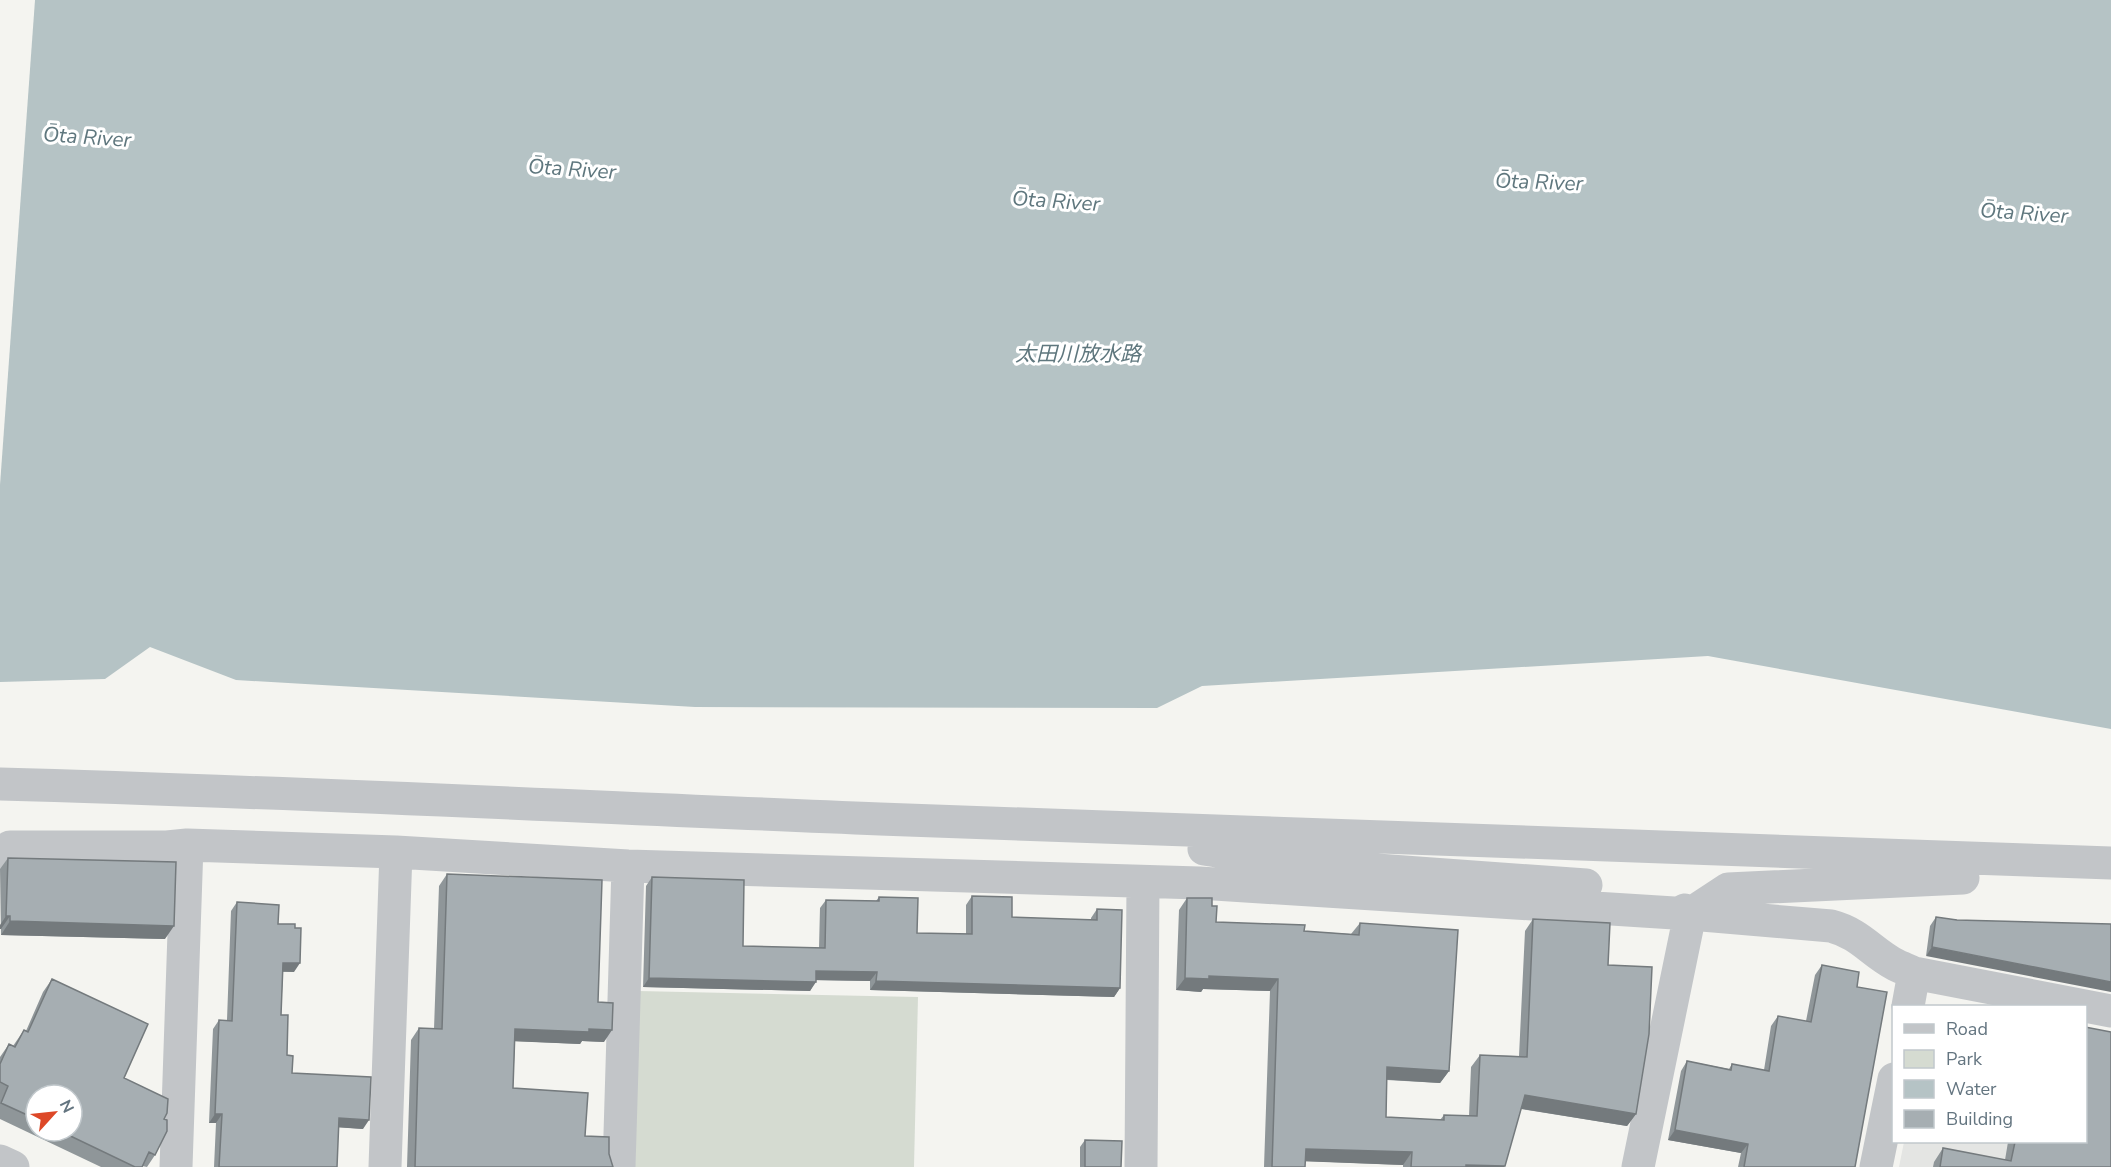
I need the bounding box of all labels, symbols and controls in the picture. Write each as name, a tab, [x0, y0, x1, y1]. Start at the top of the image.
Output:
water label: Ōta River	[42, 120, 132, 154]
water label: Ōta River	[527, 152, 617, 186]
water label: Ōta River	[1494, 166, 1584, 198]
water label: Ōta River	[1011, 184, 1101, 218]
water label: Ōta River	[1979, 196, 2069, 230]
water label: 太田川放水路	[1015, 340, 1143, 368]
legend	[1892, 1005, 2087, 1143]
text: Road	[1946, 1017, 1988, 1041]
text: Park	[1946, 1047, 1983, 1071]
text: Water	[1946, 1077, 1997, 1101]
north arrow	[24, 1083, 84, 1143]
text: N	[54, 1096, 79, 1117]
text: Building	[1946, 1107, 2013, 1131]

